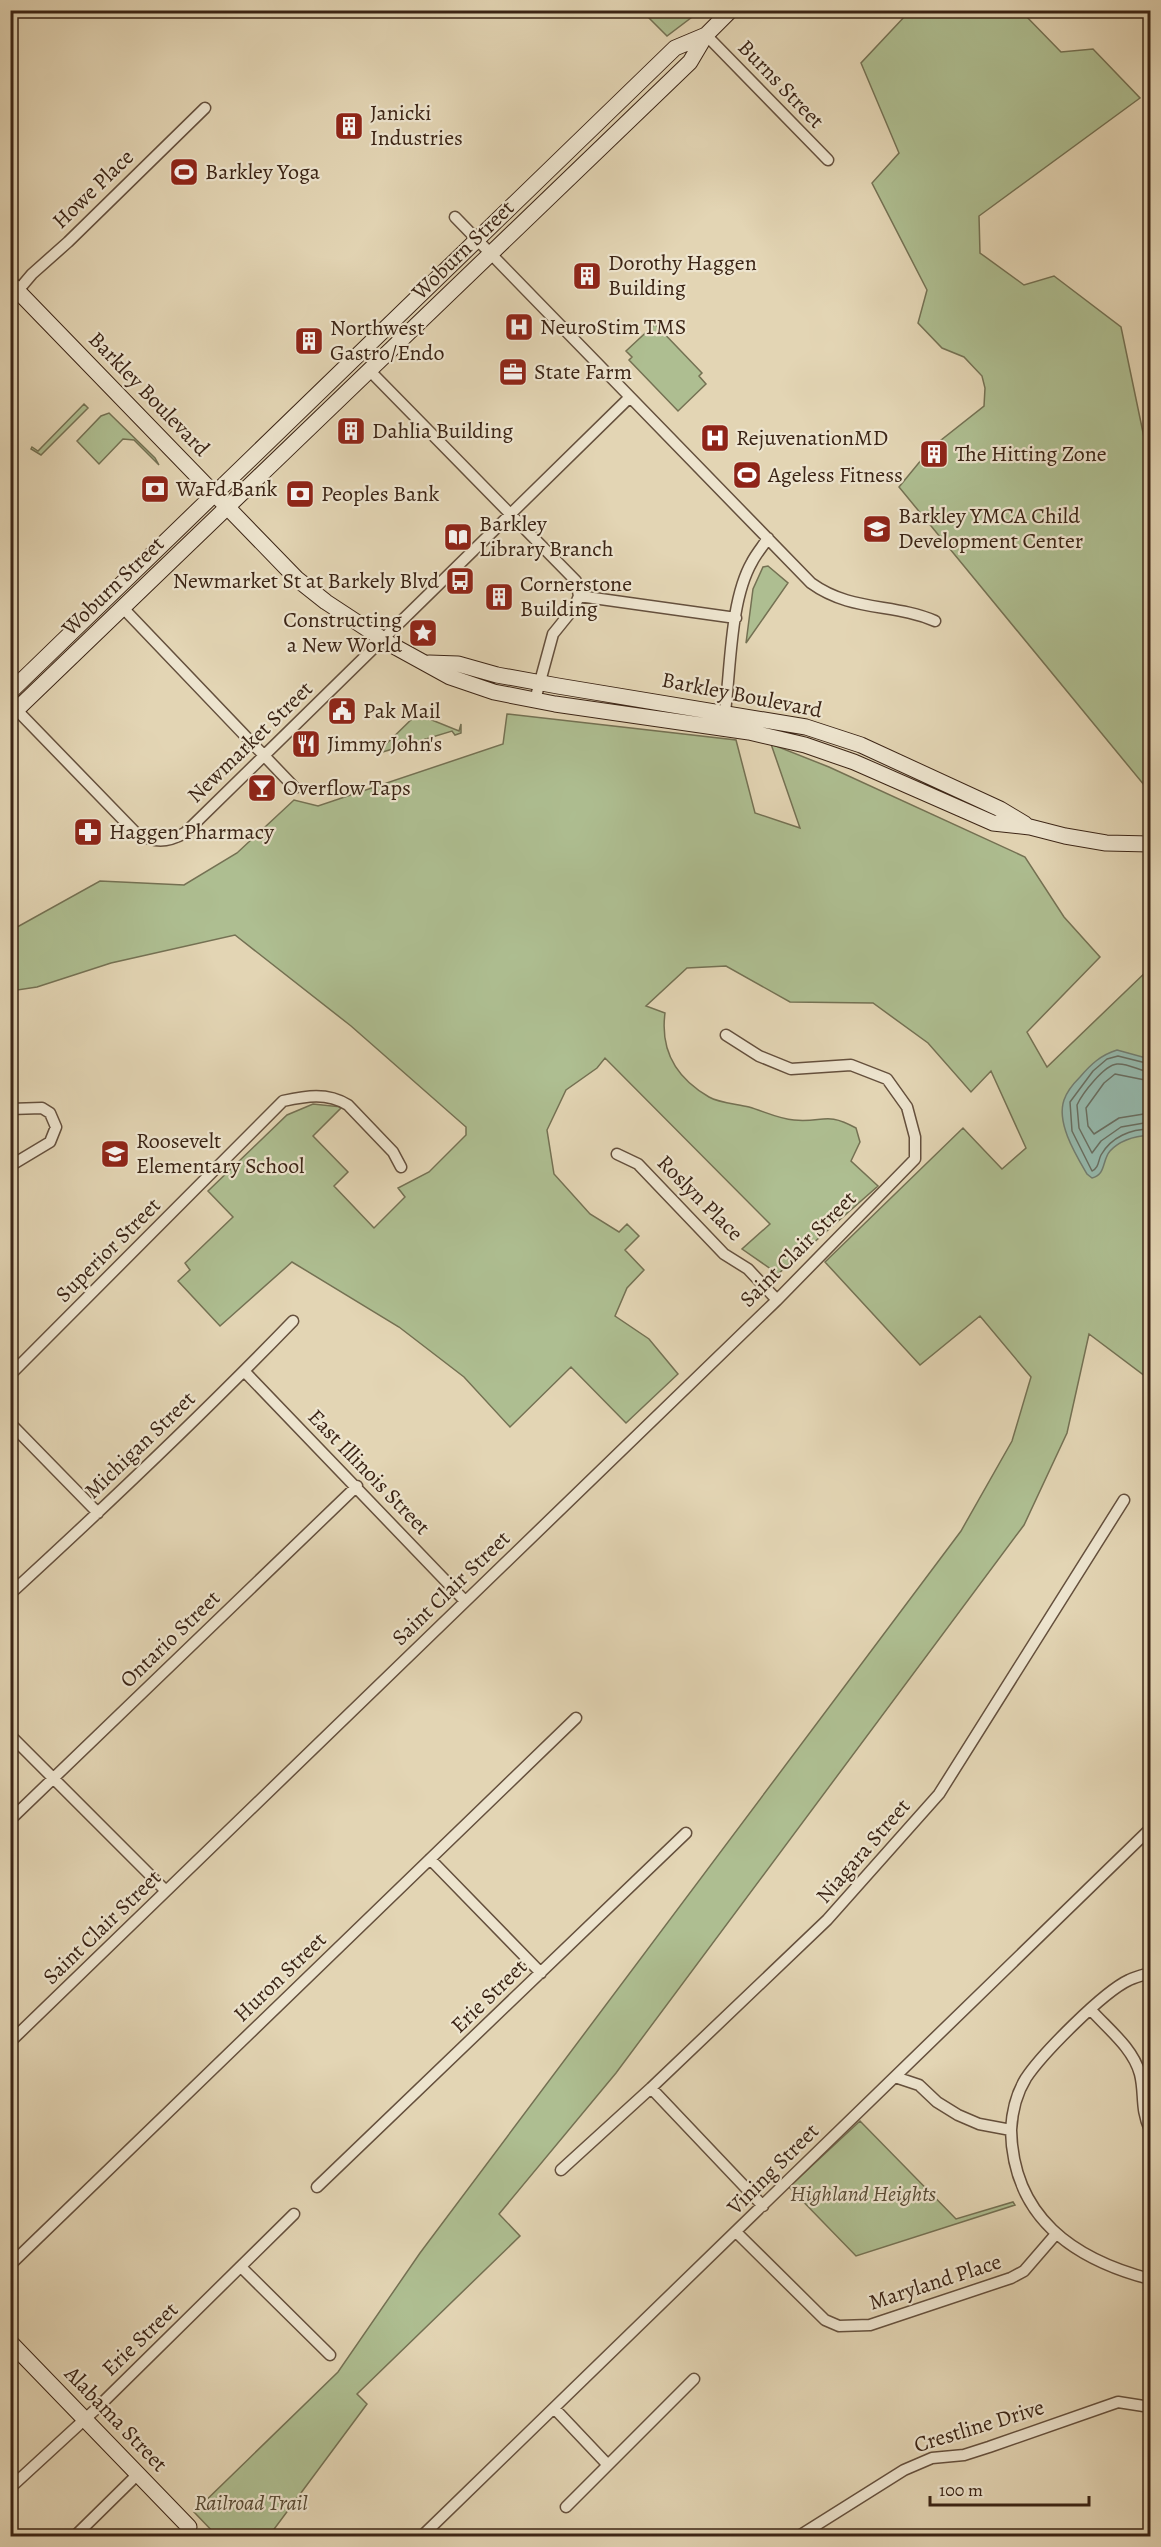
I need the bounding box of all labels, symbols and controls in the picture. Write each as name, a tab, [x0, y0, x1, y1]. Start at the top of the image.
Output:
street label: Burns Street	[731, 33, 831, 135]
place label: Janicki Industries	[370, 98, 463, 153]
building icon: Janicki Industries	[333, 110, 365, 142]
street label: Howe Place	[46, 143, 140, 235]
sports icon: Barkley Yoga	[168, 156, 200, 188]
place label: Barkley Yoga	[205, 157, 321, 187]
street label: Woburn Street	[404, 193, 521, 307]
place label: Dorothy Haggen Building	[608, 248, 757, 303]
building icon: Dorothy Haggen Building	[571, 260, 603, 292]
hospital icon: NeuroStim TMS	[503, 311, 535, 343]
place label: NeuroStim TMS	[540, 312, 686, 342]
place label: Northwest Gastro/Endo	[330, 313, 444, 368]
street label: Barkley Boulevard	[82, 325, 216, 463]
building icon: Northwest Gastro/Endo	[293, 325, 325, 357]
office icon: State Farm	[497, 356, 529, 388]
place label: State Farm	[534, 357, 632, 387]
building icon: Dahlia Building	[335, 415, 367, 447]
place label: Dahlia Building	[372, 416, 513, 446]
hospital icon: RejuvenationMD	[699, 422, 731, 454]
place label: RejuvenationMD	[736, 423, 888, 453]
building icon: The Hitting Zone	[918, 438, 950, 470]
place label: The Hitting Zone	[955, 439, 1107, 469]
sports icon: Ageless Fitness	[731, 459, 763, 491]
place label: Ageless Fitness	[767, 460, 903, 490]
bank icon: WaFd Bank	[139, 473, 171, 505]
place label: WaFd Bank	[175, 474, 277, 504]
bank icon: Peoples Bank	[284, 478, 316, 510]
place label: Peoples Bank	[321, 479, 439, 509]
place label: Barkley YMCA Child Development Center	[898, 501, 1083, 556]
place label: Barkley Library Branch	[479, 509, 614, 564]
school or university icon: Barkley YMCA Child Development Center	[861, 513, 893, 545]
library icon: Barkley Library Branch	[442, 521, 474, 553]
street label: Woburn Street	[54, 529, 171, 643]
bus stop icon: Newmarket St at Barkely Blvd	[444, 565, 476, 597]
place label: Newmarket St at Barkely Blvd	[173, 566, 439, 596]
place label: Cornerstone Building	[520, 569, 632, 624]
building icon: Cornerstone Building	[483, 581, 515, 613]
place label: Constructing a New World	[283, 605, 402, 660]
place icon: Constructing a New World	[407, 617, 439, 649]
street label: Barkley Boulevard	[659, 665, 825, 725]
street label: Newmarket Street	[181, 674, 319, 810]
public building icon: Pak Mail	[326, 695, 358, 727]
place label: Pak Mail	[363, 696, 440, 726]
restaurant icon: Jimmy John's	[290, 728, 322, 760]
place label: Jimmy John's	[327, 729, 442, 759]
bar icon: Overflow Taps	[246, 772, 278, 804]
place label: Overflow Taps	[283, 773, 411, 803]
pharmacy icon: Haggen Pharmacy	[72, 816, 104, 848]
place label: Haggen Pharmacy	[109, 817, 274, 847]
place label: Roosevelt Elementary School	[136, 1126, 304, 1181]
school or university icon: Roosevelt Elementary School	[99, 1138, 131, 1170]
street label: Roslyn Place	[650, 1148, 750, 1248]
street label: Saint Clair Street	[733, 1184, 863, 1314]
street label: Superior Street	[49, 1191, 167, 1309]
street label: Michigan Street	[78, 1384, 202, 1506]
street label: East Illinois Street	[301, 1402, 437, 1542]
street label: Saint Clair Street	[385, 1524, 517, 1652]
street label: Ontario Street	[113, 1583, 227, 1695]
street label: Niagara Street	[809, 1792, 917, 1910]
street label: Saint Clair Street	[36, 1863, 168, 1991]
street label: Huron Street	[227, 1925, 333, 2029]
street label: Erie Street	[444, 1952, 534, 2040]
street label: Vining Street	[720, 2116, 826, 2222]
park label: Highland Heights	[790, 2179, 937, 2209]
street label: Maryland Place	[865, 2246, 1005, 2318]
street label: Erie Street	[95, 2295, 185, 2383]
street label: Alabama Street	[57, 2359, 174, 2479]
street label: Crestline Drive	[910, 2392, 1048, 2460]
scale bar	[930, 2469, 1089, 2507]
text: 100 m	[939, 2478, 983, 2502]
park label: Railroad Trail	[194, 2488, 308, 2518]

